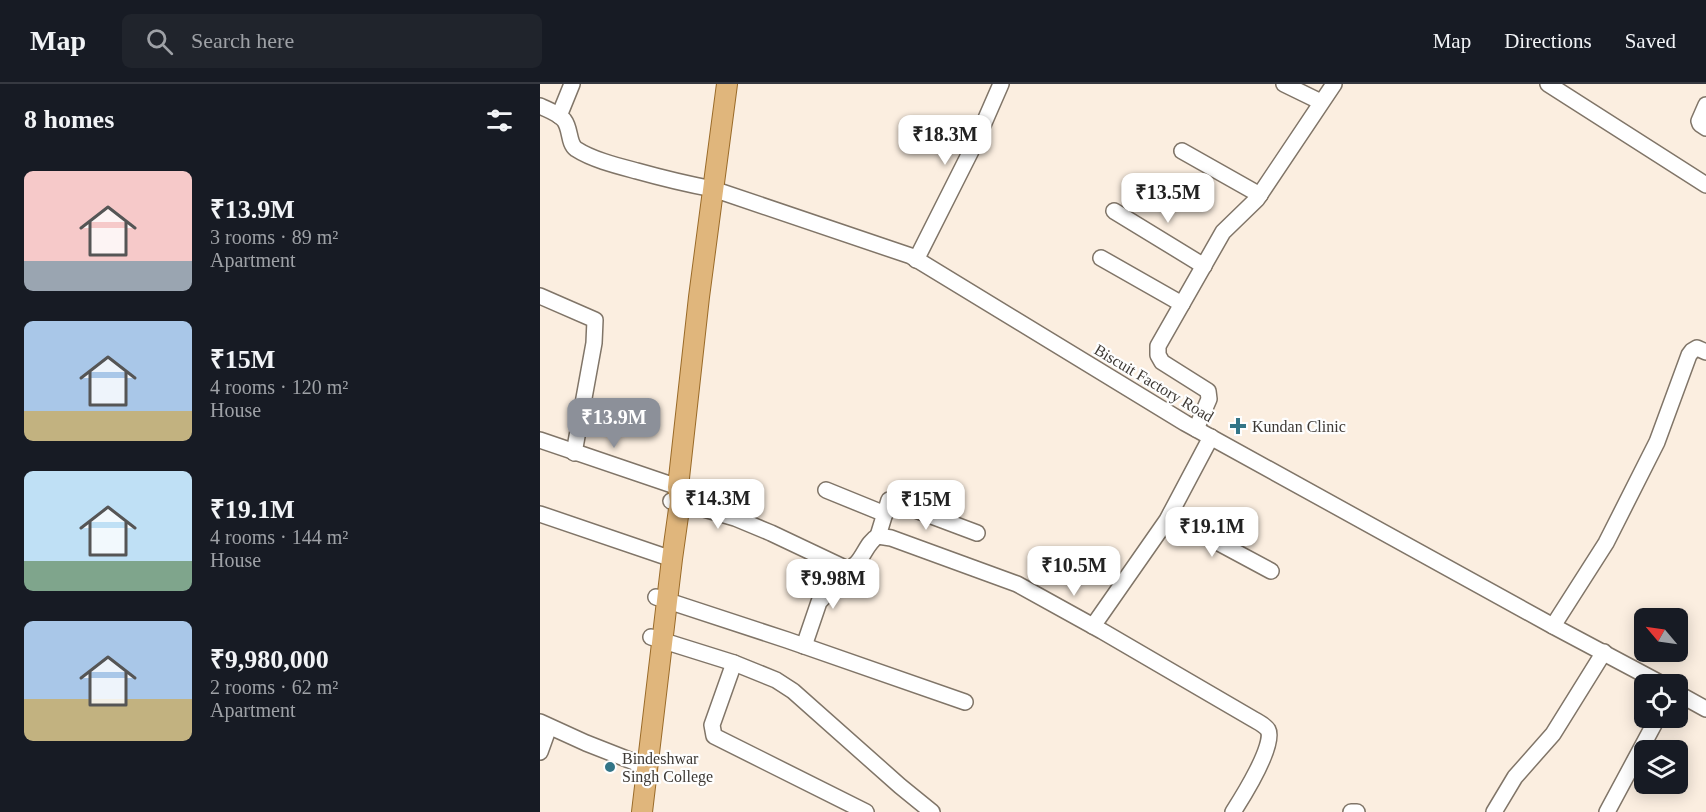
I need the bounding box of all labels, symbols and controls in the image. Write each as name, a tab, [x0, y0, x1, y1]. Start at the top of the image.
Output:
search box	[122, 14, 542, 68]
text: Map	[30, 25, 86, 56]
icon: search	[143, 25, 176, 58]
text: Search here	[191, 28, 294, 53]
text: Map	[1433, 29, 1471, 53]
text: Directions	[1504, 29, 1592, 53]
text: Saved	[1625, 29, 1676, 53]
icon: filters	[483, 104, 516, 137]
text: 8 homes	[24, 105, 114, 134]
pin: ₹18.3M	[896, 115, 994, 166]
text: ₹18.3M	[912, 123, 978, 145]
pin: ₹13.5M	[1119, 173, 1217, 224]
text: ₹13.5M	[1135, 181, 1201, 203]
icon: home	[72, 195, 144, 267]
text: ₹13.9M	[210, 195, 295, 224]
text: 3 rooms · 89 m²	[210, 226, 338, 248]
text: Apartment	[210, 249, 296, 271]
street label: Biscuit Factory Road	[1091, 341, 1217, 426]
icon: home	[72, 345, 144, 417]
text: ₹15M	[210, 345, 275, 374]
text: 4 rooms · 120 m²	[210, 376, 348, 398]
pin: ₹13.9M	[565, 398, 663, 449]
text: House	[210, 399, 261, 421]
text: ₹13.9M	[581, 406, 647, 428]
marker: Kundan Clinic	[1229, 417, 1247, 435]
place label: Kundan Clinic	[1252, 418, 1346, 435]
pin: ₹14.3M	[669, 479, 767, 530]
pin: ₹15M	[890, 480, 962, 531]
text: ₹14.3M	[685, 487, 751, 509]
text: ₹15M	[901, 488, 951, 510]
icon: home	[72, 495, 144, 567]
text: ₹19.1M	[210, 495, 295, 524]
pin: ₹19.1M	[1163, 507, 1261, 558]
text: ₹19.1M	[1179, 515, 1245, 537]
text: 4 rooms · 144 m²	[210, 526, 348, 548]
pin: ₹10.5M	[1025, 546, 1123, 597]
text: House	[210, 549, 261, 571]
text: ₹10.5M	[1041, 554, 1107, 576]
pin: ₹9.98M	[784, 559, 882, 610]
text: ₹9.98M	[800, 567, 866, 589]
north arrow	[1634, 608, 1688, 662]
map controls	[1634, 608, 1688, 794]
icon: home	[72, 645, 144, 717]
text: ₹9,980,000	[210, 645, 329, 674]
button: locate	[1634, 674, 1688, 728]
text: 2 rooms · 62 m²	[210, 676, 338, 698]
text: Apartment	[210, 699, 296, 721]
button: layers	[1634, 740, 1688, 794]
place label: Bindeshwar Singh College	[622, 750, 713, 786]
marker: Bindeshwar Singh College	[603, 760, 617, 774]

